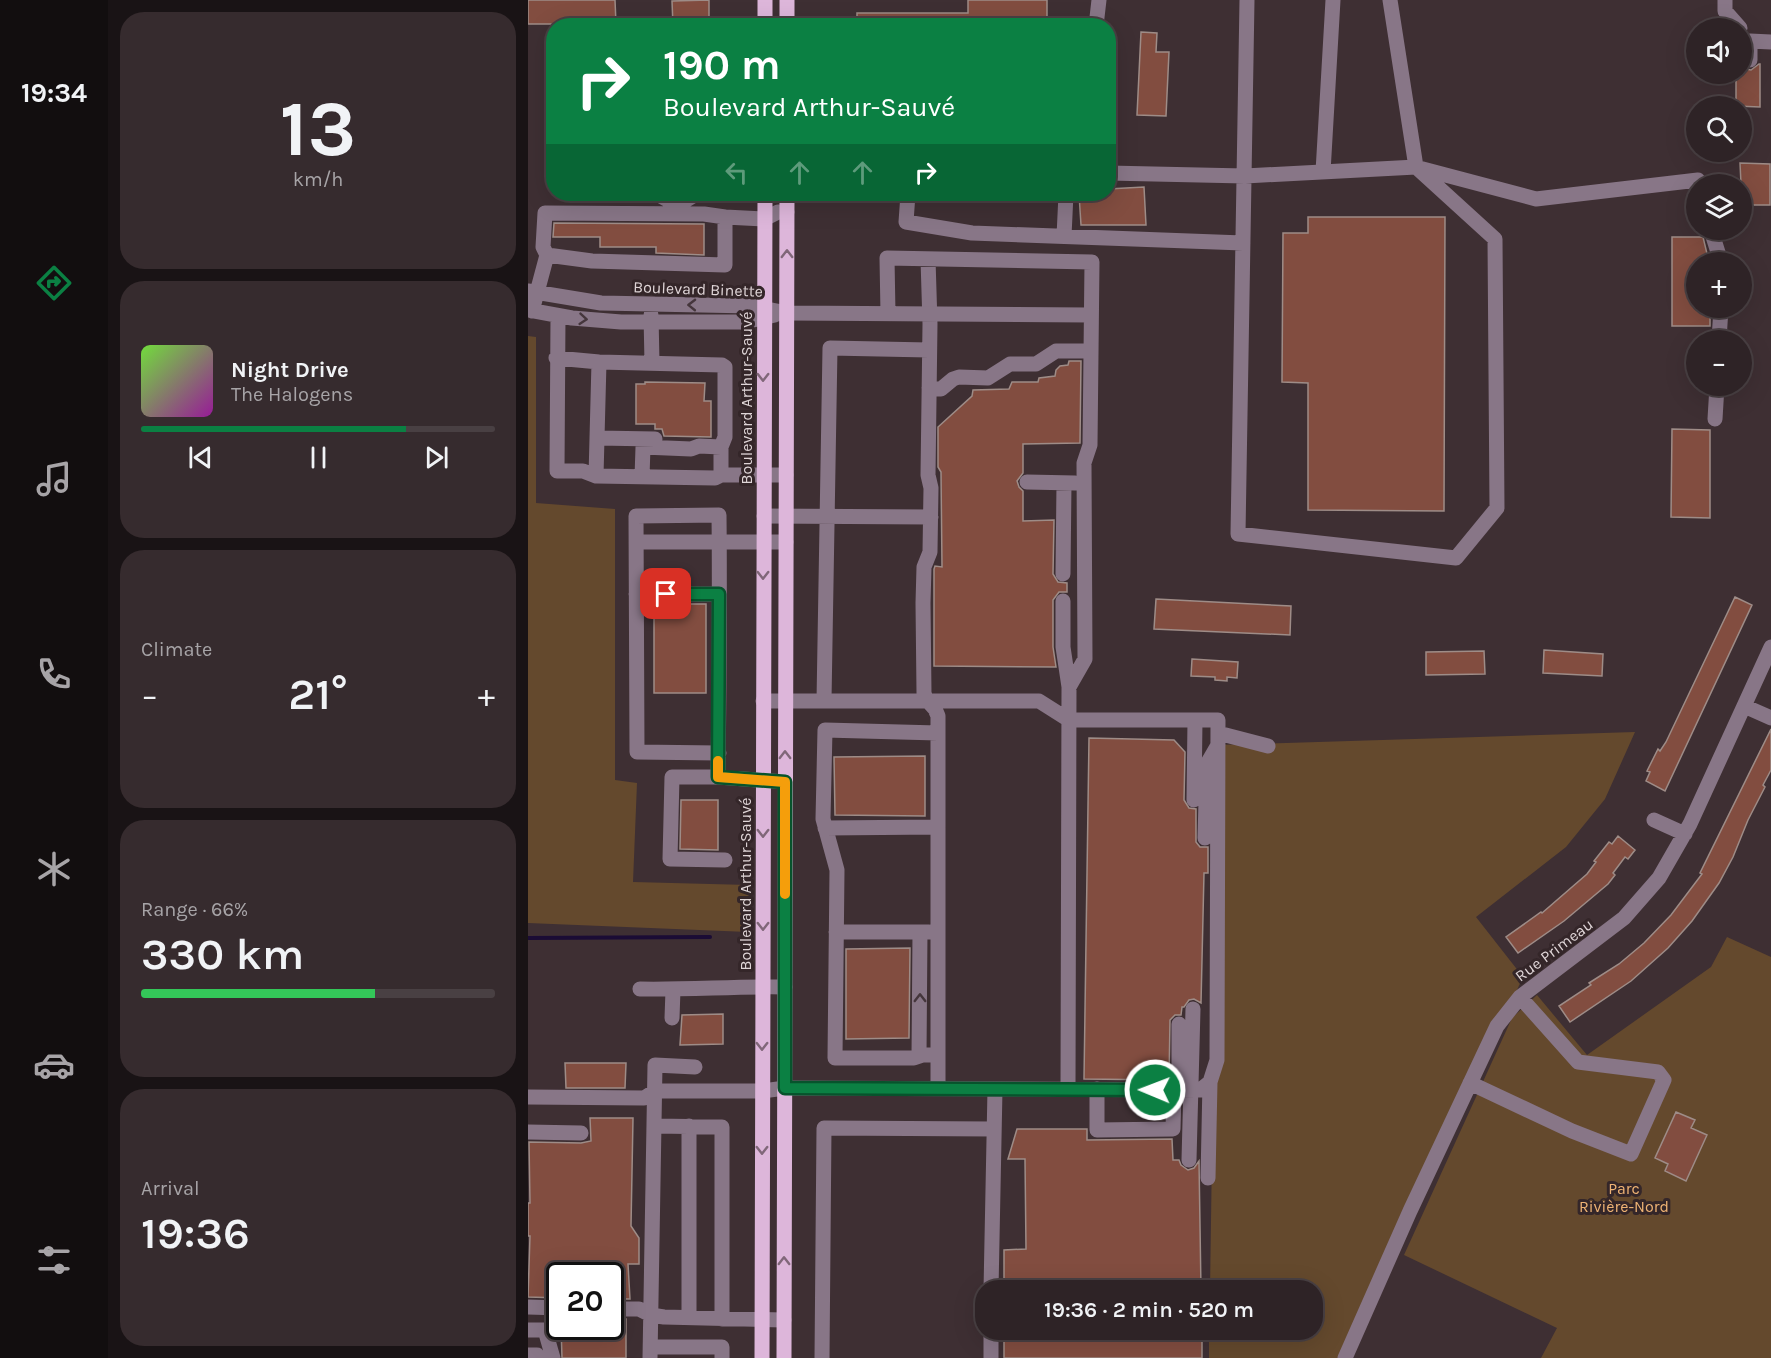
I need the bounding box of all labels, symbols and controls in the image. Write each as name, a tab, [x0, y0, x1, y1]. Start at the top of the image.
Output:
map controls	[1686, 18, 1752, 396]
button: sound	[1686, 18, 1752, 84]
text: 190 m	[663, 40, 781, 90]
icon: right	[564, 42, 642, 120]
text: 19:34	[21, 77, 87, 109]
text: 13	[280, 83, 356, 175]
text: Boulevard Arthur-Sauvé	[663, 91, 955, 123]
button: search	[1686, 96, 1752, 162]
icon: left	[720, 156, 753, 189]
icon: ahead	[783, 156, 816, 189]
icon: ahead	[846, 156, 879, 189]
icon: right	[909, 156, 942, 189]
text: km/h	[293, 168, 343, 191]
button: layers	[1686, 174, 1752, 240]
one-way arrow	[781, 250, 793, 259]
button: +	[1686, 252, 1752, 318]
icon: directions	[33, 262, 75, 304]
street label: Boulevard Binette	[633, 277, 763, 301]
one-way arrow	[688, 299, 697, 311]
street label: Boulevard Arthur-Sauvé	[737, 311, 756, 485]
one-way arrow	[578, 312, 587, 325]
button: −	[1686, 330, 1752, 396]
text: Night Drive	[231, 357, 349, 383]
one-way arrow	[757, 372, 769, 381]
text: The Halogens	[231, 383, 353, 406]
icon: previous	[184, 441, 217, 474]
icon: pause	[302, 441, 335, 474]
icon: next	[420, 441, 453, 474]
icon: music	[33, 458, 75, 500]
pin	[640, 568, 691, 619]
one-way arrow	[757, 570, 770, 579]
icon: arrive	[649, 577, 682, 610]
text: Climate	[141, 638, 212, 661]
icon: phone	[33, 653, 75, 695]
text: 21°	[288, 668, 348, 720]
text: −	[141, 676, 158, 714]
text: +	[478, 676, 495, 714]
one-way arrow	[779, 750, 791, 759]
street label: Boulevard Arthur-Sauvé	[736, 797, 755, 971]
one-way arrow	[757, 828, 769, 837]
icon: climate	[33, 848, 75, 890]
text: Range · 66%	[141, 898, 248, 921]
street label: Rue Primeau	[1511, 915, 1597, 985]
one-way arrow	[756, 921, 769, 930]
text: 330 km	[141, 928, 304, 980]
one-way arrow	[914, 993, 926, 1002]
one-way arrow	[756, 1041, 768, 1050]
icon: car	[33, 1044, 75, 1086]
position arrow	[1123, 1058, 1187, 1122]
one-way arrow	[756, 1145, 768, 1154]
text: Arrival	[141, 1177, 200, 1200]
park label: Parc Rivière-Nord	[1579, 1179, 1669, 1216]
text: 19:36	[141, 1207, 250, 1259]
icon: filters	[33, 1239, 75, 1281]
one-way arrow	[778, 1257, 790, 1266]
speed limit sign: 20	[546, 1262, 624, 1340]
text: 19:36 · 2 min · 520 m	[1044, 1297, 1254, 1323]

